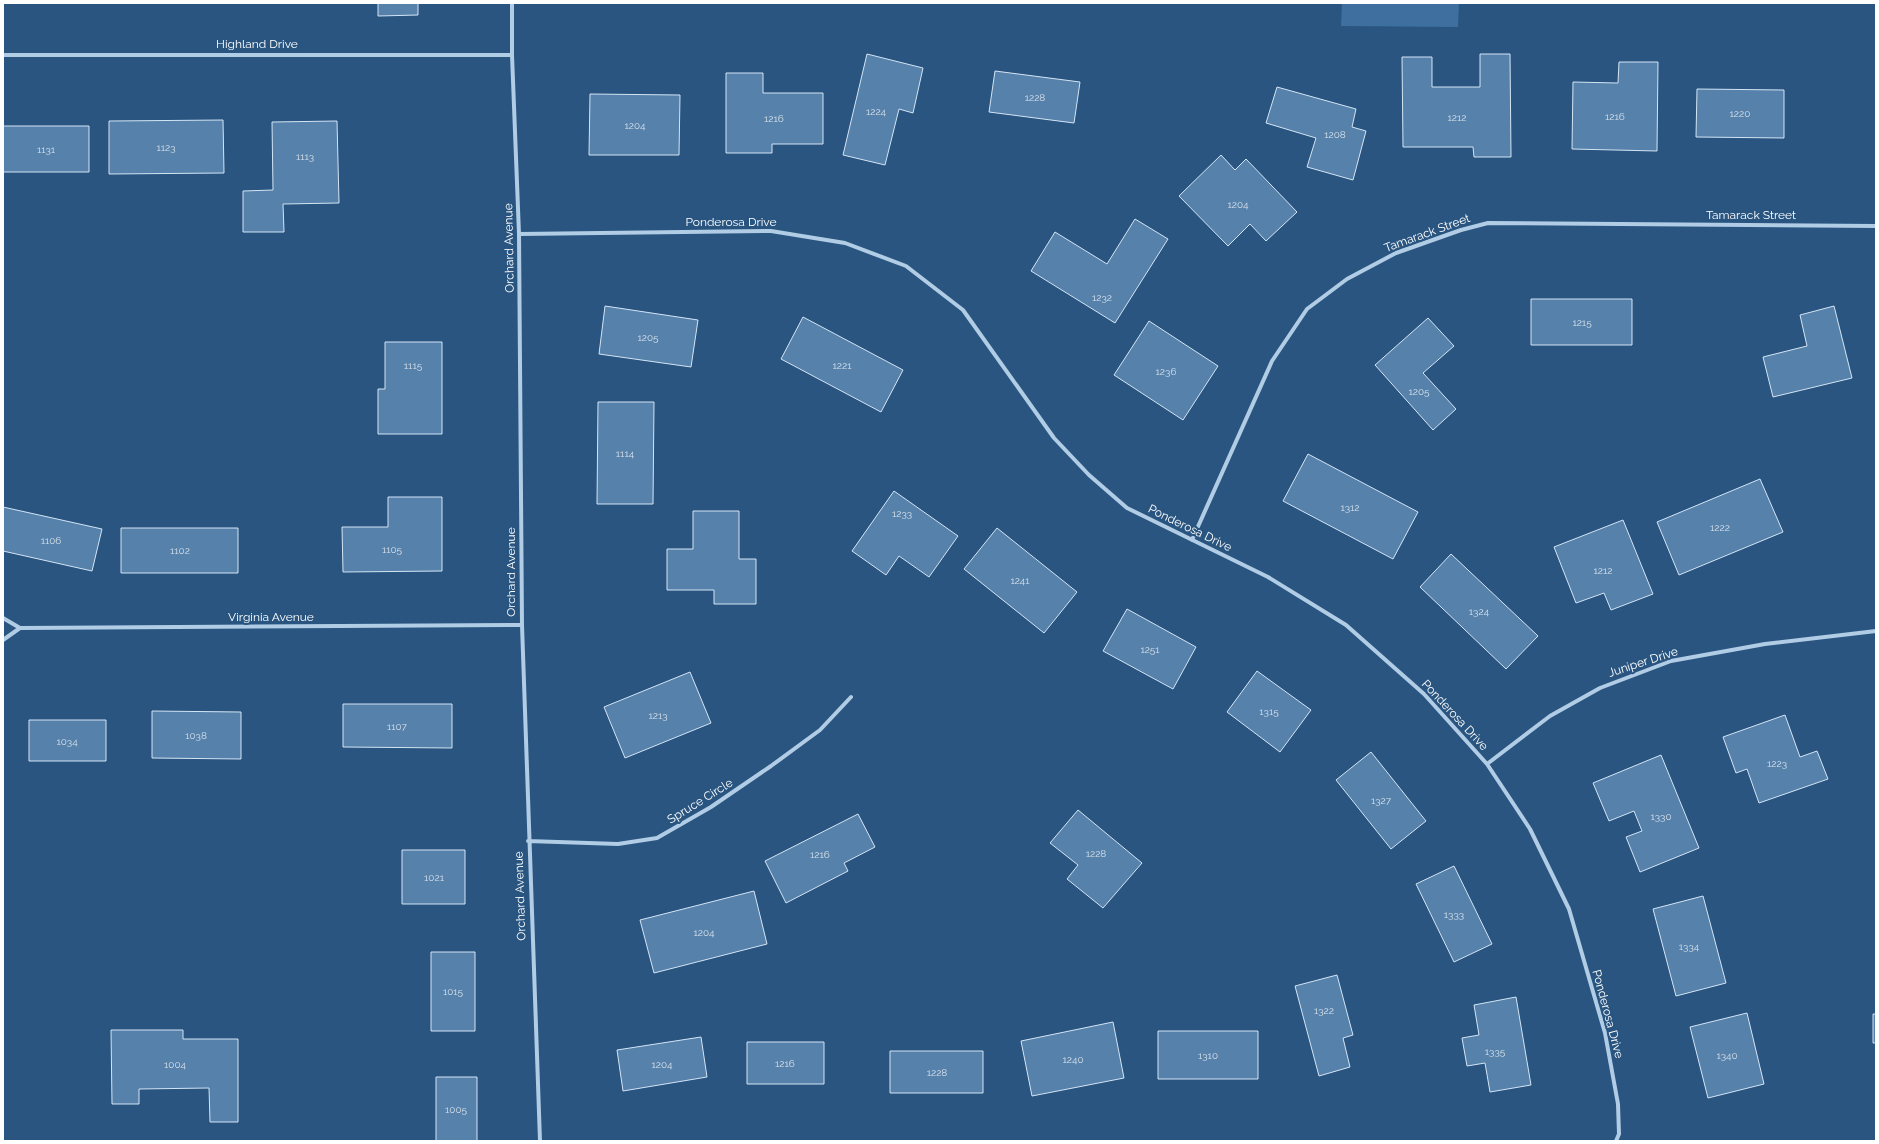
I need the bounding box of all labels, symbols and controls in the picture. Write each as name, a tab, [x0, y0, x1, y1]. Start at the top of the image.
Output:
street label: Highland Drive	[216, 37, 298, 51]
house number: 1228	[1025, 92, 1045, 103]
house number: 1224	[866, 106, 887, 117]
house number: 1220	[1730, 108, 1750, 119]
house number: 1216	[1605, 111, 1625, 122]
house number: 1212	[1448, 112, 1466, 123]
house number: 1216	[764, 113, 784, 124]
house number: 1204	[624, 120, 646, 131]
house number: 1208	[1324, 129, 1346, 140]
house number: 1123	[156, 142, 176, 153]
house number: 1131	[37, 144, 56, 155]
house number: 1113	[296, 151, 314, 162]
house number: 1204	[1227, 199, 1249, 210]
street label: Orchard Avenue	[501, 203, 517, 293]
street label: Tamarack Street	[1706, 208, 1796, 222]
street label: Tamarack Street	[1382, 211, 1472, 255]
street label: Ponderosa Drive	[685, 215, 777, 229]
house number: 1232	[1092, 292, 1112, 303]
house number: 1215	[1572, 317, 1592, 328]
house number: 1205	[637, 332, 659, 343]
house number: 1115	[404, 360, 423, 371]
house number: 1221	[833, 360, 852, 371]
house number: 1236	[1156, 366, 1176, 377]
house number: 1205	[1408, 386, 1430, 397]
house number: 1114	[616, 448, 635, 459]
street label: Ponderosa Drive	[1146, 502, 1234, 554]
house number: 1312	[1340, 502, 1360, 513]
house number: 1233	[892, 508, 912, 519]
house number: 1222	[1710, 522, 1730, 533]
street label: Orchard Avenue	[504, 527, 518, 617]
house number: 1106	[41, 535, 61, 546]
house number: 1105	[382, 544, 403, 555]
house number: 1102	[170, 545, 190, 556]
house number: 1212	[1594, 565, 1612, 576]
house number: 1241	[1010, 575, 1030, 586]
house number: 1324	[1469, 606, 1490, 617]
street label: Virginia Avenue	[228, 610, 314, 624]
house number: 1251	[1140, 644, 1160, 655]
street label: Juniper Drive	[1606, 644, 1680, 680]
street label: Ponderosa Drive	[1419, 677, 1491, 753]
house number: 1315	[1259, 706, 1279, 717]
house number: 1213	[648, 710, 668, 721]
house number: 1107	[387, 721, 408, 732]
house number: 1038	[185, 730, 207, 741]
house number: 1034	[56, 736, 78, 747]
house number: 1223	[1767, 758, 1787, 769]
street label: Spruce Circle	[665, 775, 735, 827]
house number: 1327	[1371, 795, 1392, 806]
house number: 1330	[1650, 811, 1672, 822]
house number: 1228	[1086, 848, 1106, 859]
house number: 1216	[810, 849, 830, 860]
street label: Orchard Avenue	[511, 851, 529, 941]
house number: 1021	[424, 872, 445, 883]
house number: 1333	[1444, 909, 1464, 920]
house number: 1204	[693, 927, 715, 938]
house number: 1334	[1679, 941, 1700, 952]
street label: Ponderosa Drive	[1589, 968, 1627, 1060]
house number: 1015	[443, 986, 464, 997]
house number: 1322	[1314, 1005, 1334, 1016]
house number: 1335	[1485, 1046, 1506, 1057]
house number: 1310	[1198, 1050, 1218, 1061]
house number: 1340	[1716, 1050, 1738, 1061]
house number: 1240	[1062, 1054, 1084, 1065]
house number: 1216	[775, 1058, 795, 1069]
house number: 1004	[164, 1059, 187, 1070]
house number: 1204	[651, 1059, 673, 1070]
house number: 1228	[927, 1067, 947, 1078]
house number: 1005	[445, 1104, 468, 1115]

